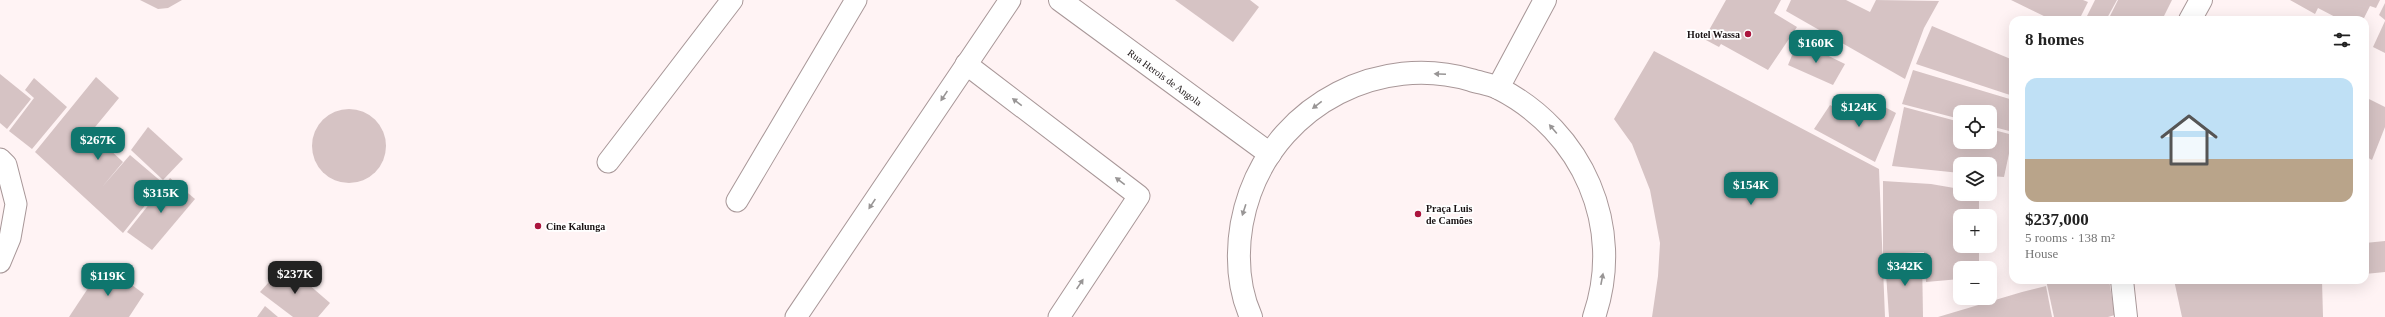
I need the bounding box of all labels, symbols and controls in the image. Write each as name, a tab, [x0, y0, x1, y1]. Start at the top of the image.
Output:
place label: Hotel Wassa	[1687, 29, 1740, 40]
marker: Hotel Wassa	[1743, 29, 1753, 39]
icon: filters	[2331, 29, 2353, 51]
pin: $160K	[1788, 30, 1844, 64]
text: 8 homes	[2025, 30, 2084, 49]
text: $160K	[1798, 35, 1834, 50]
street label: Rua Herois de Angola	[1126, 47, 1204, 108]
one-way arrow	[1434, 70, 1446, 77]
one-way arrow	[941, 90, 948, 102]
pin: $124K	[1831, 94, 1887, 128]
one-way arrow	[1012, 98, 1023, 107]
text: $124K	[1841, 99, 1877, 114]
one-way arrow	[1311, 101, 1322, 110]
icon: home	[2153, 104, 2225, 176]
map controls	[1953, 105, 1997, 305]
button: locate	[1953, 105, 1997, 149]
one-way arrow	[1549, 124, 1558, 135]
pin: $267K	[70, 127, 126, 161]
text: $267K	[80, 132, 116, 147]
button: layers	[1953, 157, 1997, 201]
pin: $154K	[1723, 172, 1779, 206]
one-way arrow	[1115, 177, 1126, 186]
text: $154K	[1733, 177, 1769, 192]
pin: $315K	[133, 180, 189, 214]
text: $315K	[143, 185, 179, 200]
one-way arrow	[868, 199, 876, 209]
place label: Praça Luis de Camões	[1426, 203, 1472, 226]
one-way arrow	[1241, 204, 1247, 216]
marker: Praça Luis de Camões	[1413, 209, 1423, 219]
button: +	[1953, 209, 1997, 253]
text: $237,000	[2025, 210, 2089, 229]
marker: Cine Kalunga	[533, 221, 543, 231]
place label: Cine Kalunga	[546, 221, 605, 232]
text: 5 rooms · 138 m²	[2025, 230, 2115, 245]
text: House	[2025, 246, 2058, 261]
pin: $342K	[1877, 253, 1933, 287]
text: $342K	[1887, 258, 1923, 273]
pin: $237K	[267, 261, 323, 295]
button: −	[1953, 261, 1997, 305]
pin: $119K	[80, 263, 136, 297]
text: $237K	[277, 266, 313, 281]
text: $119K	[90, 268, 126, 283]
one-way arrow	[1599, 273, 1605, 285]
one-way arrow	[1076, 279, 1084, 290]

